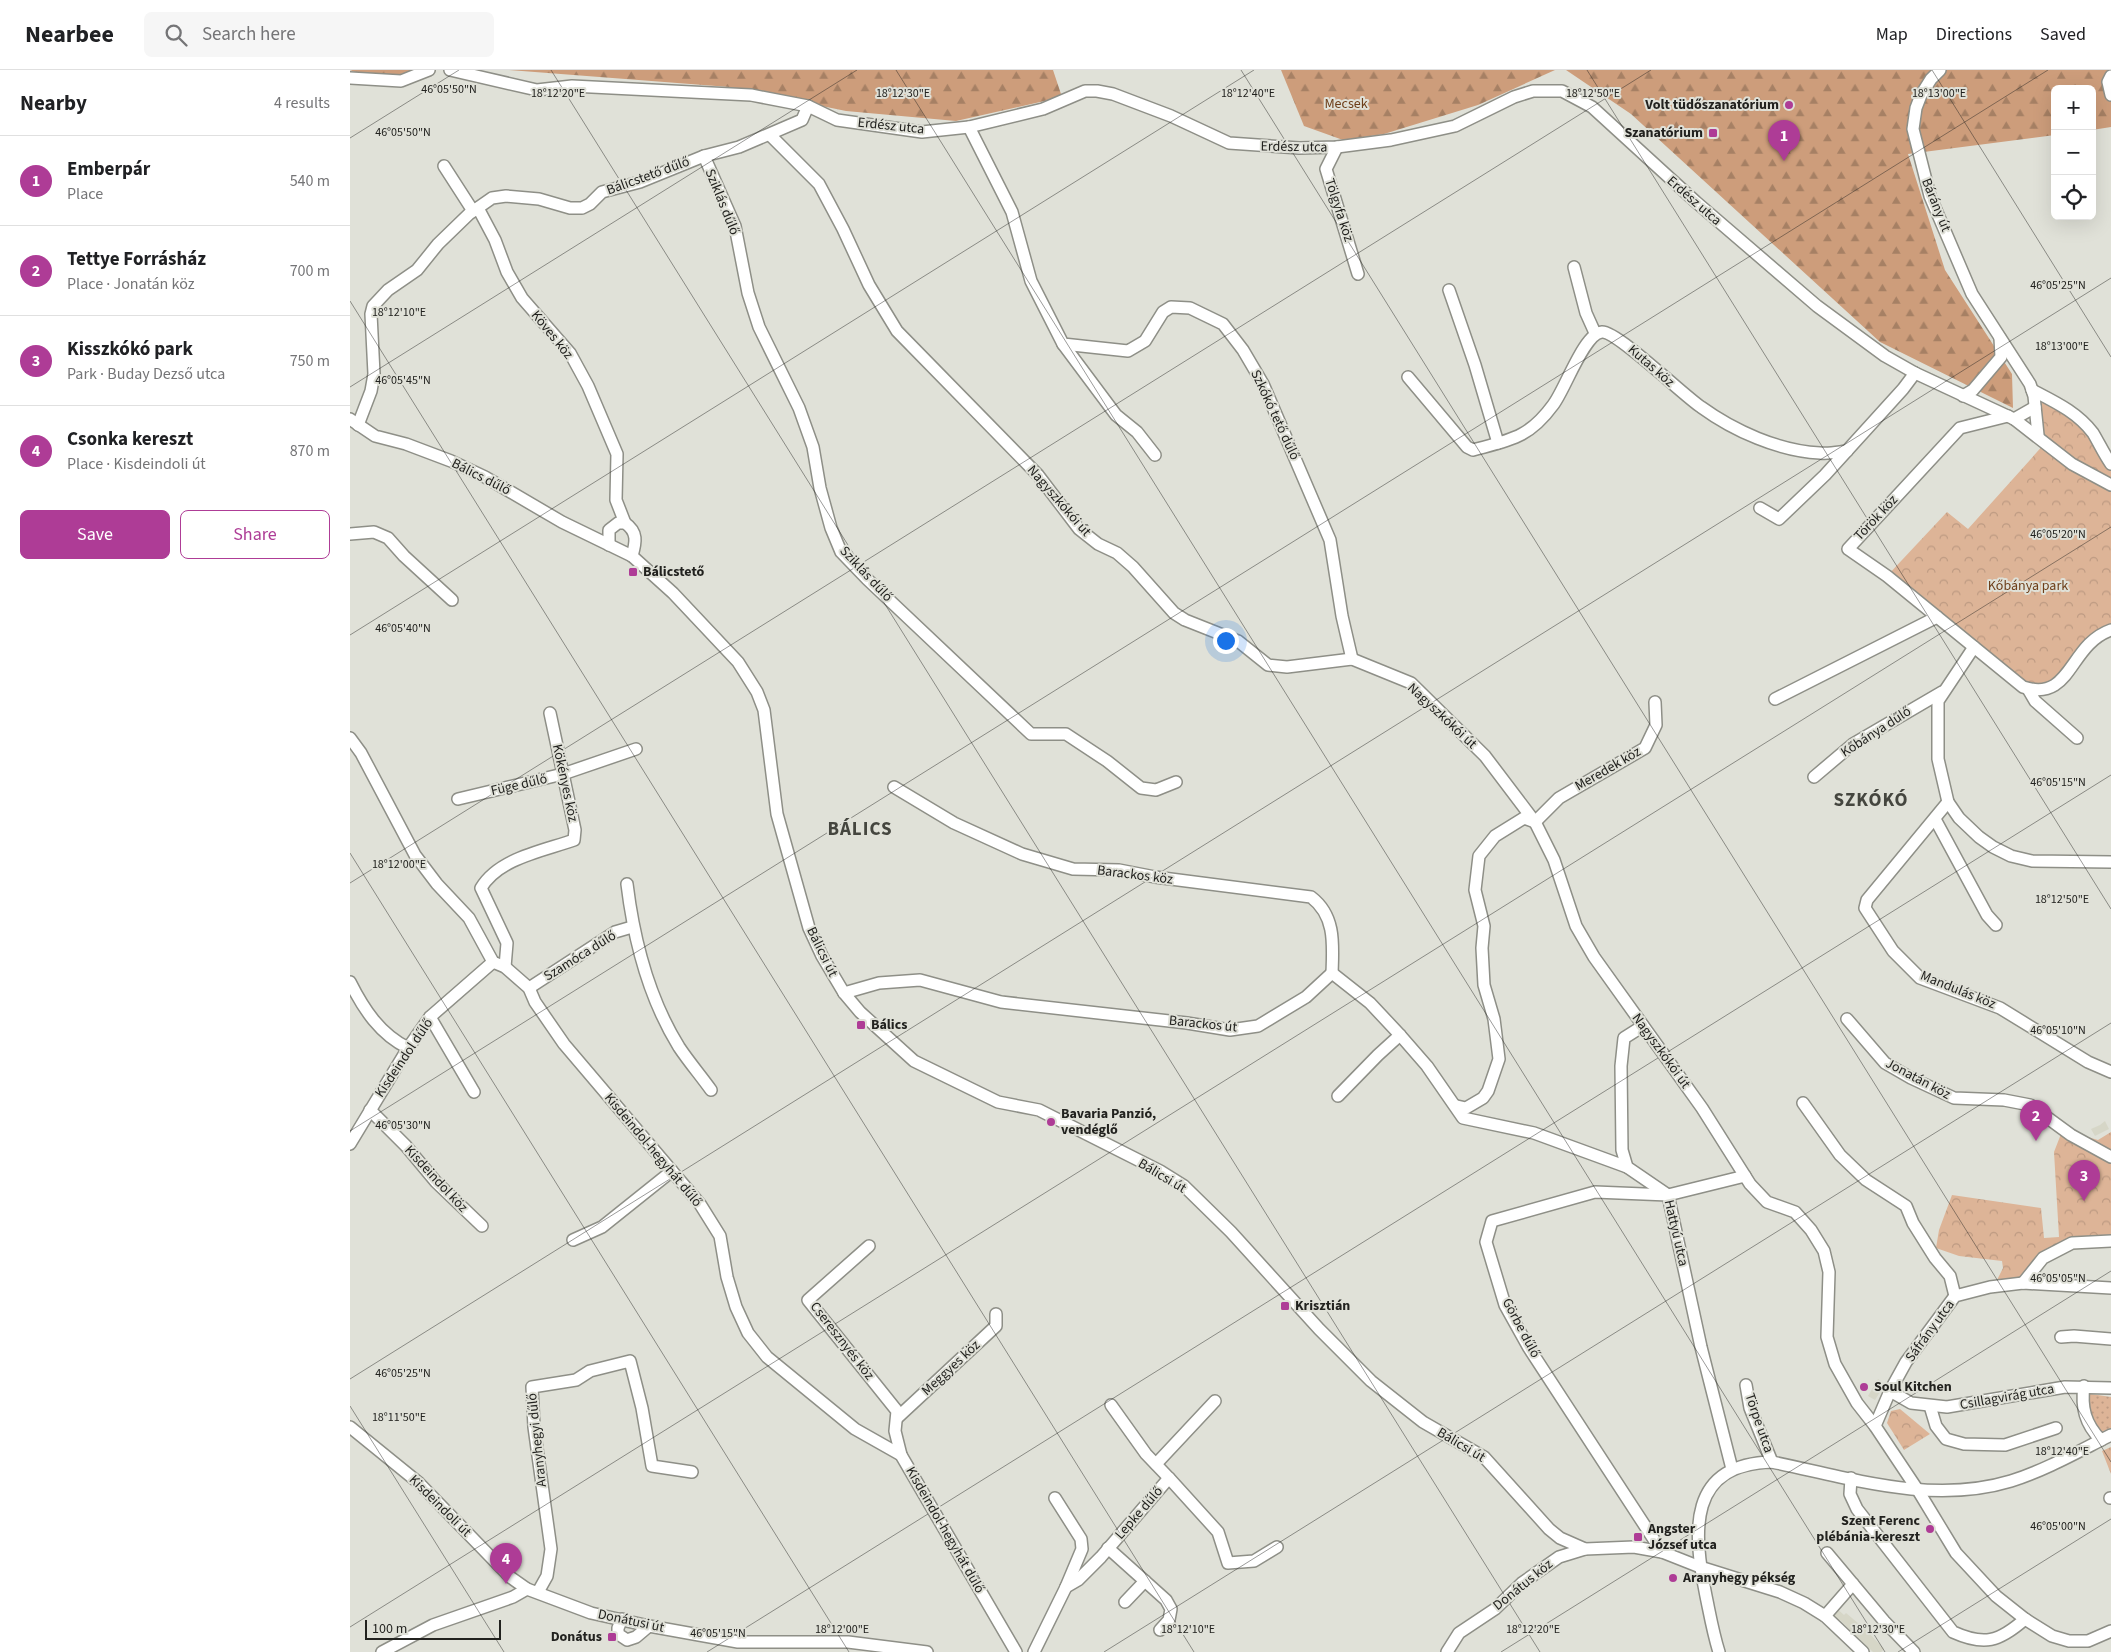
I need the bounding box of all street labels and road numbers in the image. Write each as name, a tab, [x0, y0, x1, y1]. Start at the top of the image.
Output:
street label: Erdész utca	[857, 113, 925, 139]
street label: Erdész utca	[1260, 136, 1328, 158]
street label: Bálicstető dűlő	[604, 152, 692, 200]
street label: Sziklás dűlő	[700, 166, 744, 238]
street label: Erdész utca	[1662, 172, 1726, 230]
street label: Bárány út	[1916, 175, 1956, 235]
street label: Tölgyfa köz	[1319, 176, 1359, 244]
street label: Köves köz	[526, 306, 578, 364]
street label: Kutas köz	[1623, 340, 1679, 392]
street label: Szkókó tető dűlő	[1245, 367, 1305, 463]
street label: Bálics dűlő	[448, 454, 514, 500]
street label: Nagyszkókói út	[1022, 461, 1096, 541]
street label: Török köz	[1849, 491, 1903, 545]
street label: Sziklás dűlő	[835, 542, 897, 606]
street label: Nagyszkókói út	[1403, 678, 1482, 754]
street label: Kőbánya dűlő	[1837, 702, 1915, 762]
street label: Kökényes köz	[547, 742, 583, 824]
street label: Meredek köz	[1571, 742, 1645, 796]
street label: Füge dűlő	[489, 769, 549, 801]
street label: Barackos köz	[1096, 860, 1174, 890]
street label: Bálicsi út	[801, 924, 843, 981]
street label: Szamóca dűlő	[540, 926, 620, 986]
street label: Mandulás köz	[1917, 966, 1999, 1014]
street label: Nagyszkókói út	[1627, 1009, 1695, 1093]
street label: Barackos út	[1168, 1010, 1238, 1038]
street label: Kisdeindol dűlő	[370, 1014, 438, 1102]
street label: Jonatán köz	[1882, 1054, 1954, 1104]
street label: Kisdeindol-hegyhát dűlő	[599, 1089, 707, 1211]
street label: Kisdeindol köz	[400, 1141, 472, 1217]
street label: Bálicsi út	[1134, 1154, 1190, 1198]
street label: Hattyú utca	[1659, 1198, 1693, 1268]
street label: Görbe dűlő	[1497, 1295, 1545, 1361]
street label: Sáfrány utca	[1901, 1296, 1959, 1366]
street label: Cseresznyés köz	[805, 1298, 879, 1384]
street label: Meggyes köz	[917, 1336, 985, 1400]
street label: Csillagvirág utca	[1958, 1379, 2056, 1415]
street label: Törpe utca	[1739, 1390, 1779, 1456]
street label: Aranyhegyi dűlő	[522, 1392, 552, 1488]
street label: Bálicsi út	[1433, 1423, 1489, 1467]
street label: Kisdeindol-hegyhát dűlő	[901, 1463, 989, 1597]
street label: Kisdeindoli út	[404, 1470, 476, 1542]
street label: Lepke dűlő	[1110, 1482, 1168, 1544]
street label: Donátus köz	[1489, 1555, 1557, 1615]
street label: Donátusi út	[596, 1604, 666, 1638]

